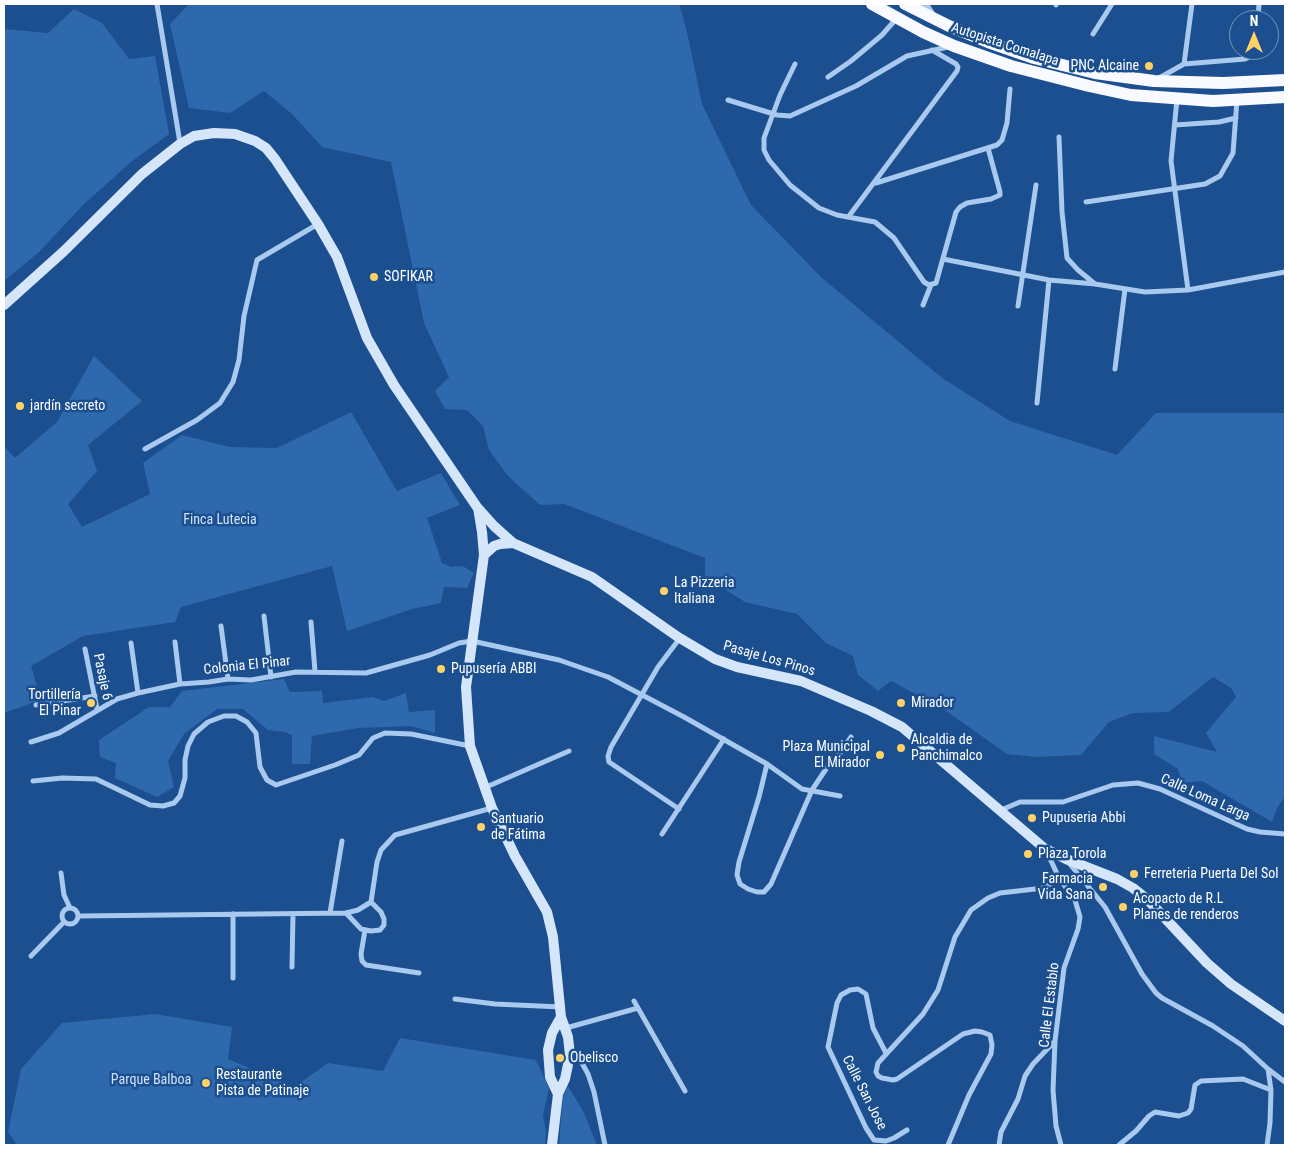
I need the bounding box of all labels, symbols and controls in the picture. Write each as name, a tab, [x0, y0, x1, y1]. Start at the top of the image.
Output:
north arrow	[1229, 10, 1279, 60]
text: N	[1250, 13, 1258, 29]
street label: Autopista Comalapa	[949, 20, 1061, 70]
place label: PNC Alcaine	[1070, 58, 1139, 74]
marker: PNC Alcaine	[1143, 60, 1155, 72]
place label: SOFIKAR	[384, 269, 433, 285]
marker: SOFIKAR	[368, 271, 380, 283]
place label: jardín secreto	[30, 398, 105, 414]
marker: jardín secreto	[14, 400, 26, 412]
park label: Finca Lutecia	[183, 512, 257, 528]
place label: La Pizzeria Italiana	[674, 575, 734, 608]
marker: La Pizzeria Italiana	[658, 585, 670, 597]
street label: Pasaje Los Pinos	[721, 638, 817, 680]
street label: Pasaje 6	[89, 652, 115, 702]
street label: Colonia El Pinar	[203, 653, 291, 679]
place label: Pupusería ABBI	[451, 661, 536, 677]
marker: Pupusería ABBI	[435, 663, 447, 675]
place label: Tortillería El Pinar	[28, 687, 81, 720]
place label: Mirador	[911, 695, 954, 711]
marker: Tortillería El Pinar	[85, 697, 97, 709]
marker: Mirador	[895, 697, 907, 709]
place label: Alcaldia de Panchimalco	[911, 732, 983, 764]
place label: Plaza Municipal El Mirador	[782, 739, 870, 772]
marker: Alcaldia de Panchimalco	[895, 742, 907, 754]
marker: Plaza Municipal El Mirador	[874, 749, 886, 761]
street label: Calle Loma Larga	[1158, 771, 1252, 825]
place label: Pupuseria Abbi	[1042, 810, 1126, 826]
place label: Santuario de Fátima	[491, 811, 546, 844]
marker: Pupuseria Abbi	[1026, 812, 1038, 824]
marker: Santuario de Fátima	[475, 821, 487, 833]
place label: Plaza Torola	[1038, 846, 1106, 862]
marker: Plaza Torola	[1022, 848, 1034, 860]
place label: Ferreteria Puerta Del Sol	[1144, 866, 1278, 882]
marker: Ferreteria Puerta Del Sol	[1128, 868, 1140, 880]
place label: Farmacia Vida Sana	[1038, 871, 1093, 904]
marker: Farmacia Vida Sana	[1097, 881, 1109, 893]
place label: Acopacto de R.L Planes de renderos	[1133, 891, 1239, 924]
marker: Acopacto de R.L Planes de renderos	[1117, 901, 1129, 913]
street label: Calle El Establo	[1036, 962, 1064, 1048]
place label: Obelisco	[570, 1050, 618, 1066]
marker: Obelisco	[554, 1052, 566, 1064]
street label: Calle San Jose	[838, 1053, 890, 1133]
place label: Restaurante Pista de Patinaje	[216, 1067, 309, 1100]
park label: Parque Balboa	[111, 1072, 191, 1088]
marker: Restaurante Pista de Patinaje	[200, 1077, 212, 1089]

